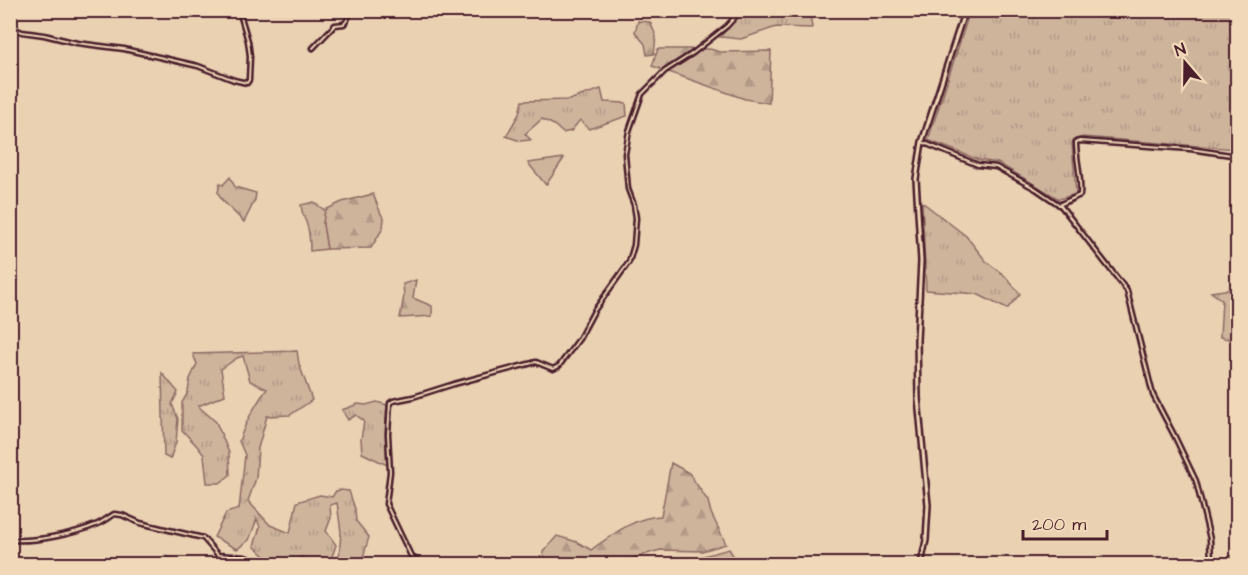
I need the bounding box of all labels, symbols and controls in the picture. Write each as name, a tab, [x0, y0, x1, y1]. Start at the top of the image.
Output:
north arrow	[1155, 33, 1215, 93]
text: N	[1172, 38, 1189, 62]
scale bar	[1023, 503, 1107, 541]
text: 200 m	[1032, 512, 1086, 537]

